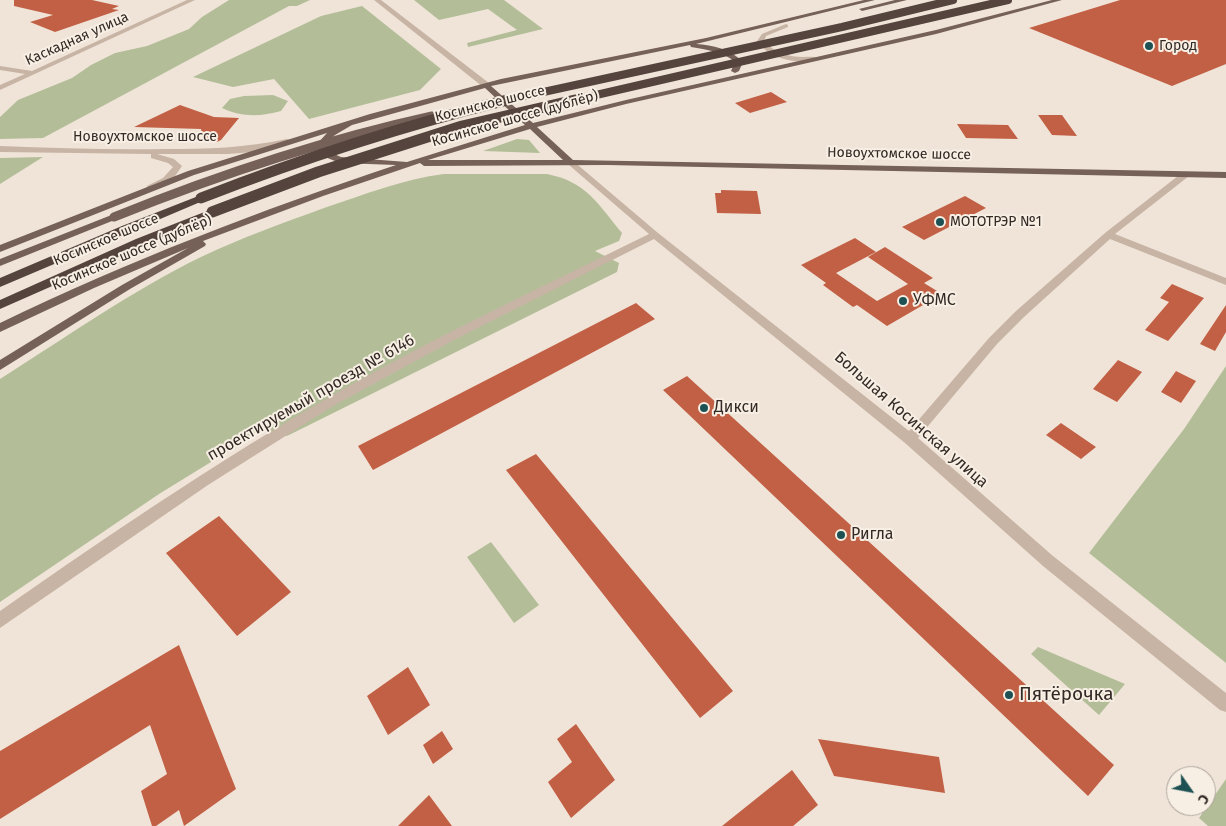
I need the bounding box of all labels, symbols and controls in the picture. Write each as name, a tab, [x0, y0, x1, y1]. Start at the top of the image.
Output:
street label: Каскадная улица	[23, 9, 131, 69]
place label: Город	[1159, 38, 1197, 54]
marker: Город	[1143, 40, 1155, 52]
street label: Косинское шоссе	[433, 82, 547, 126]
street label: Косинское шоссе (дублёр)	[430, 87, 600, 151]
street label: Новоухтомское шоссе	[73, 129, 217, 145]
street label: Новоухтомское шоссе	[827, 144, 971, 164]
street label: Косинское шоссе	[51, 210, 161, 270]
street label: Косинское шоссе (дублёр)	[49, 212, 215, 294]
place label: МОТОТРЭР №1	[950, 214, 1042, 230]
marker: МОТОТРЭР №1	[934, 216, 946, 228]
place label: УФМС	[913, 291, 956, 311]
marker: УФМС	[897, 295, 909, 307]
street label: проектируемый проезд № 6146	[204, 331, 418, 465]
street label: Большая Косинская улица	[830, 348, 992, 492]
place label: Дикси	[714, 398, 759, 418]
marker: Дикси	[698, 402, 710, 414]
place label: Ригла	[851, 525, 894, 545]
marker: Ригла	[835, 529, 847, 541]
place label: Пятёрочка	[1019, 684, 1114, 706]
marker: Пятёрочка	[1003, 689, 1015, 701]
north arrow	[1166, 766, 1216, 816]
text: С	[1194, 791, 1212, 807]

